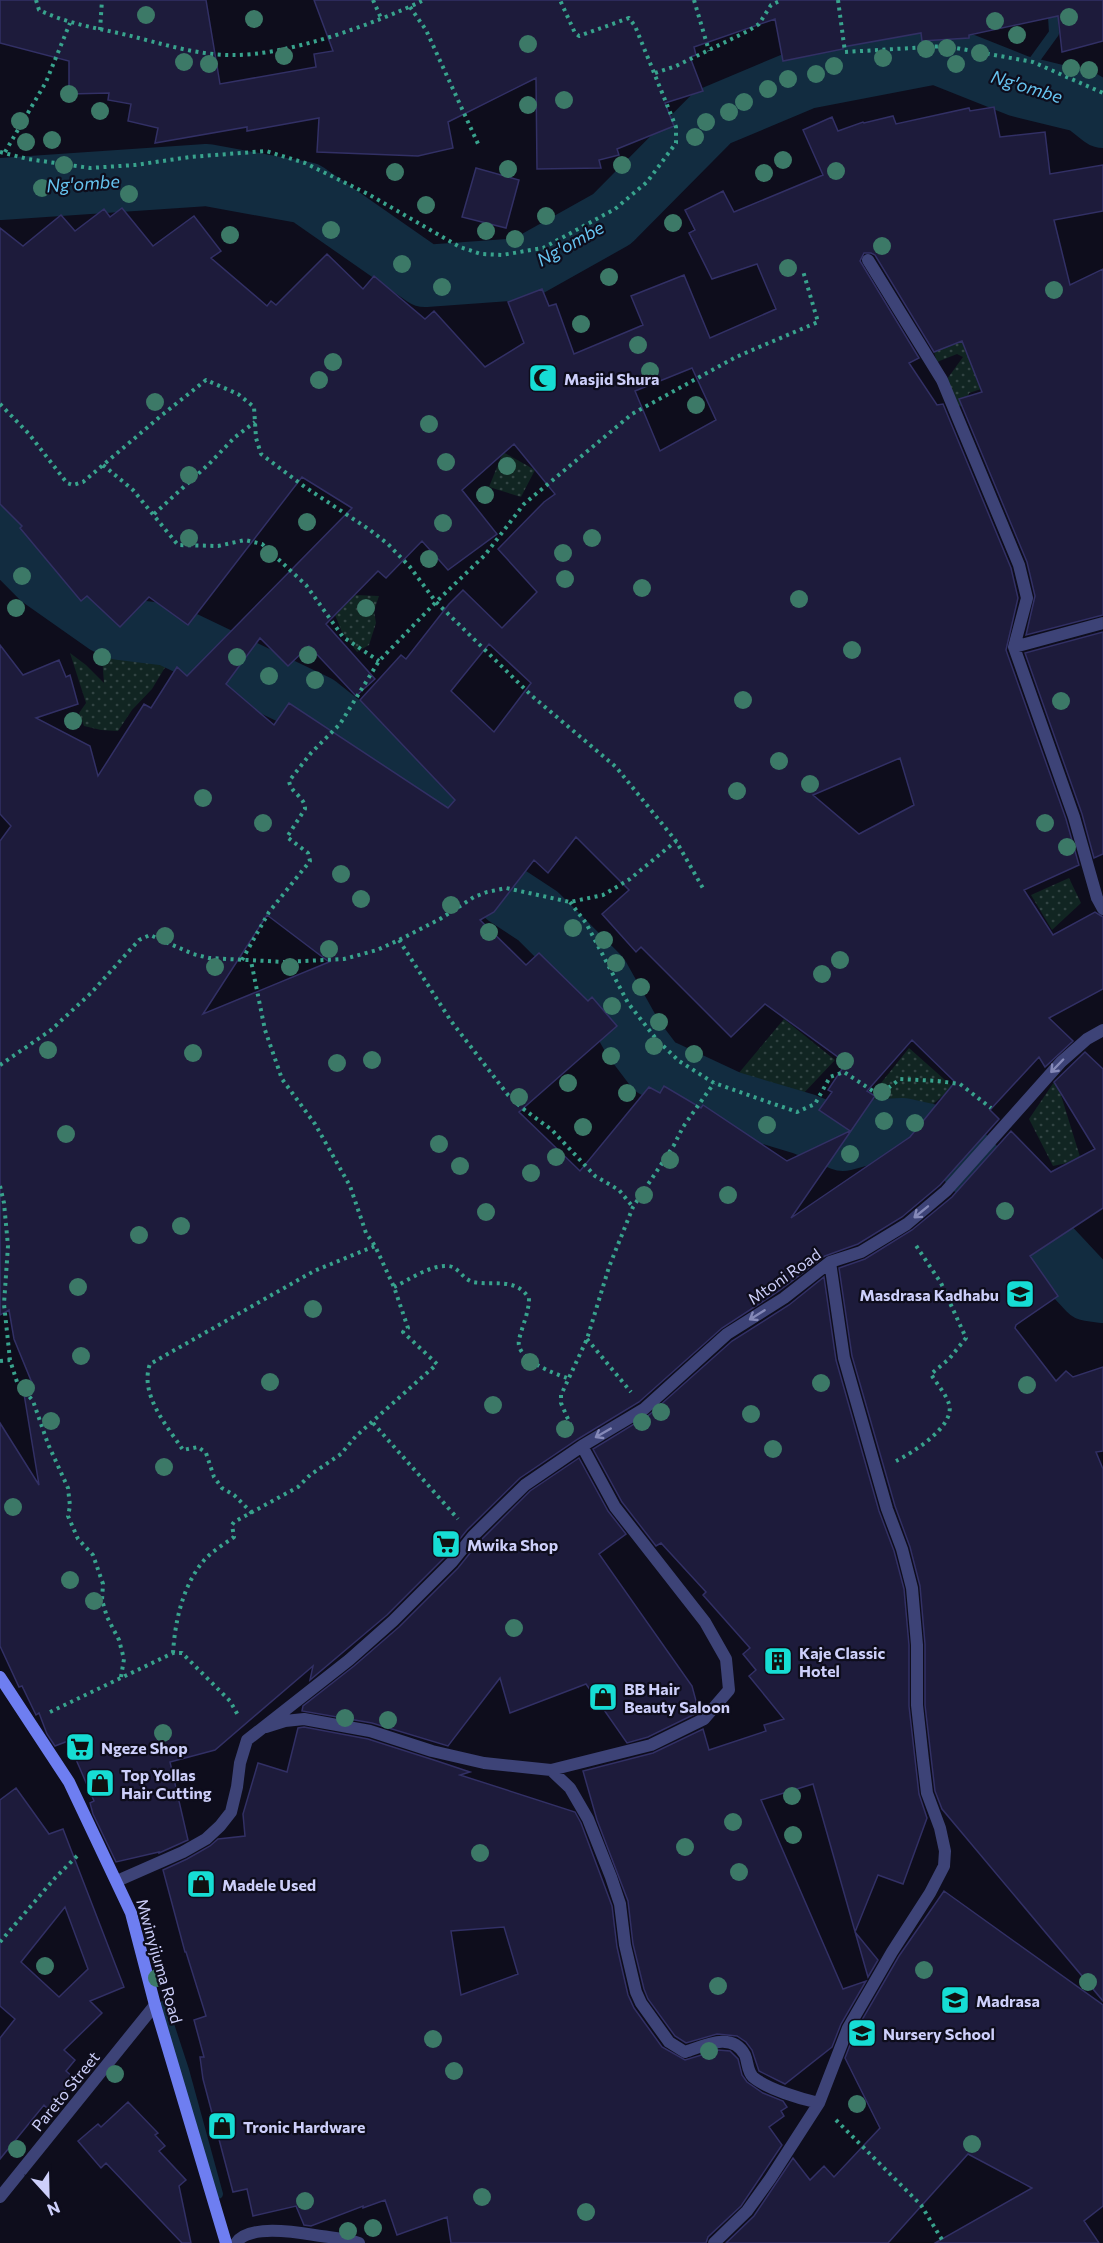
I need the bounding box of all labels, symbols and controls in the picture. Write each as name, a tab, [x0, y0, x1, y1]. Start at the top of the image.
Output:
water label: Ng'ombe	[989, 65, 1066, 107]
water label: Ng'ombe	[46, 169, 121, 197]
water label: Ng'ombe	[532, 215, 608, 270]
mosque icon: Masjid Shura	[527, 362, 559, 394]
place label: Masjid Shura	[564, 369, 659, 388]
one-way arrow	[1050, 1058, 1065, 1073]
one-way arrow	[913, 1206, 929, 1219]
street label: Mtoni Road	[744, 1244, 824, 1308]
school or university icon: Masdrasa Kadhabu	[1004, 1278, 1036, 1310]
place label: Masdrasa Kadhabu	[859, 1285, 999, 1304]
one-way arrow	[749, 1310, 766, 1322]
one-way arrow	[595, 1428, 612, 1440]
supermarket icon: Mwika Shop	[430, 1528, 462, 1560]
place label: Mwika Shop	[467, 1535, 558, 1554]
place label: Kaje Classic Hotel	[799, 1643, 886, 1680]
building icon: Kaje Classic Hotel	[762, 1645, 794, 1677]
place label: BB Hair Beauty Saloon	[624, 1679, 730, 1716]
shop icon: BB Hair Beauty Saloon	[587, 1681, 619, 1713]
supermarket icon: Ngeze Shop	[64, 1731, 96, 1763]
place label: Ngeze Shop	[101, 1738, 188, 1757]
place label: Top Yollas Hair Cutting	[121, 1765, 212, 1802]
shop icon: Top Yollas Hair Cutting	[84, 1767, 116, 1799]
shop icon: Madele Used	[185, 1868, 217, 1900]
place label: Madele Used	[222, 1875, 316, 1894]
street label: Mwinyijuma Road	[133, 1896, 187, 2026]
school or university icon: Madrasa	[939, 1984, 971, 2016]
place label: Madrasa	[976, 1991, 1040, 2010]
school or university icon: Nursery School	[846, 2017, 878, 2049]
place label: Nursery School	[883, 2024, 995, 2043]
street label: Pareto Street	[27, 2047, 103, 2135]
shop icon: Tronic Hardware	[206, 2110, 238, 2142]
place label: Tronic Hardware	[243, 2117, 365, 2136]
north arrow	[18, 2165, 78, 2225]
text: N	[45, 2198, 63, 2220]

